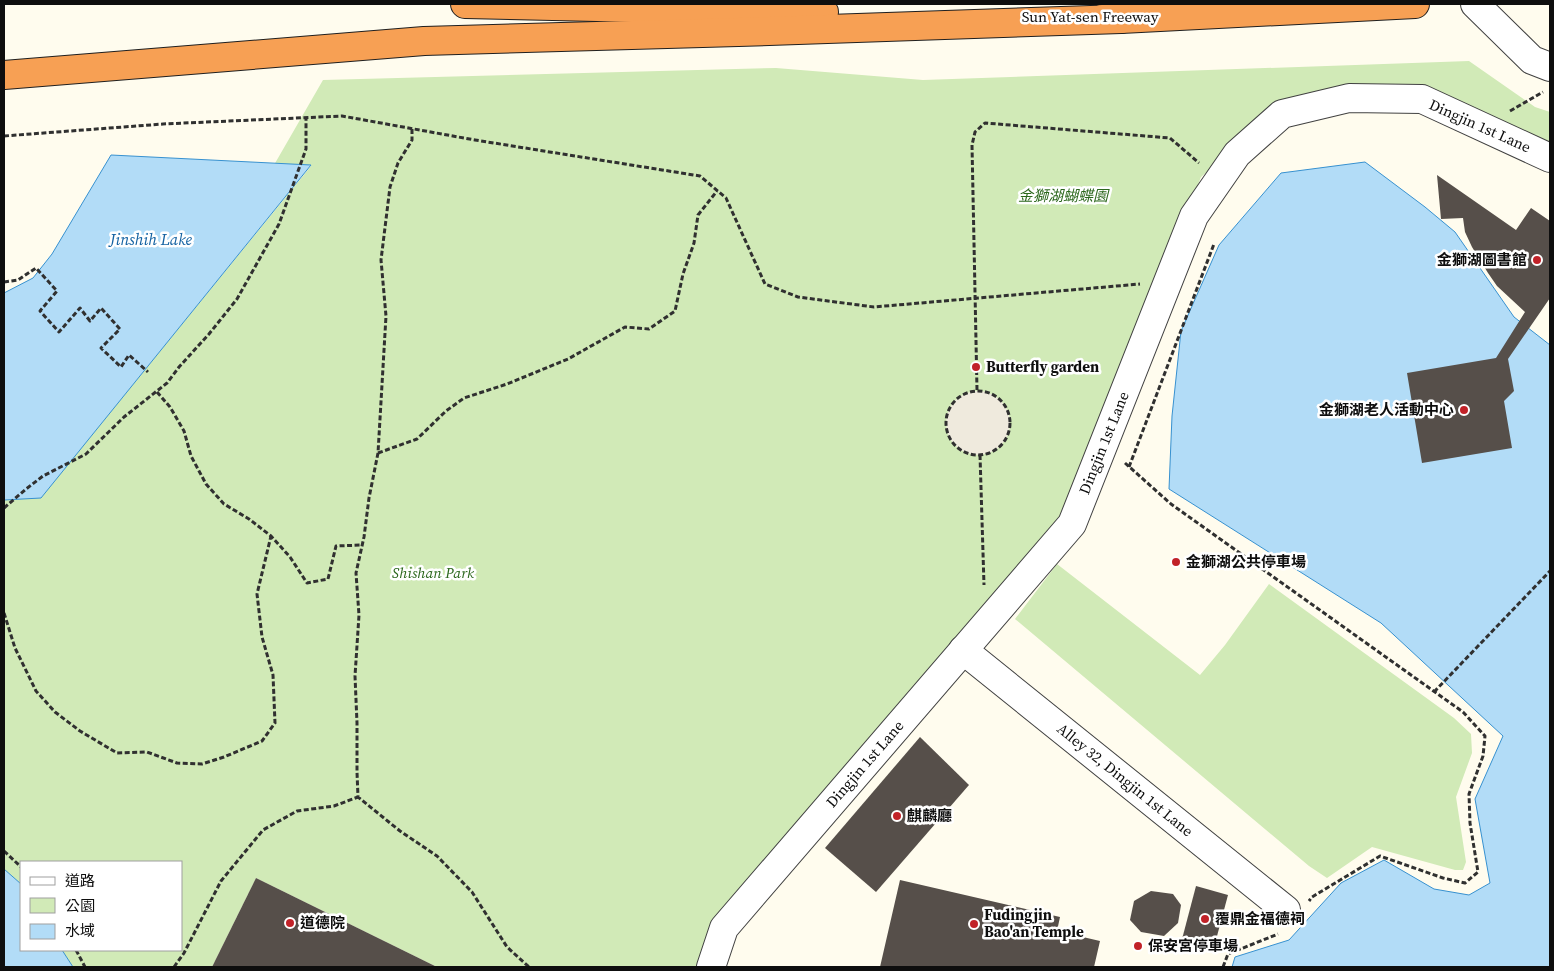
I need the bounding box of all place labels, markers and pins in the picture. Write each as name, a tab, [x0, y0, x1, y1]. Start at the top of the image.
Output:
place label: 金獅湖圖書館	[1437, 249, 1527, 270]
marker: 金獅湖圖書館	[1531, 254, 1543, 266]
place label: Butterfly garden	[986, 356, 1099, 377]
marker: Butterfly garden	[970, 361, 982, 373]
place label: 金獅湖老人活動中心	[1319, 399, 1454, 420]
marker: 金獅湖老人活動中心	[1458, 404, 1470, 416]
place label: 金獅湖公共停車場	[1186, 551, 1306, 572]
marker: 金獅湖公共停車場	[1170, 556, 1182, 568]
place label: 麒麟廳	[907, 805, 952, 826]
marker: 麒麟廳	[891, 810, 903, 822]
place label: Fudingjin Bao'an Temple	[984, 904, 1084, 942]
place label: 覆鼎金福德祠	[1215, 908, 1305, 929]
place label: 道德院	[300, 912, 345, 933]
marker: 覆鼎金福德祠	[1199, 913, 1211, 925]
marker: 道德院	[284, 917, 296, 929]
marker: Fudingjin Bao'an Temple	[968, 918, 980, 930]
place label: 保安宮停車場	[1148, 935, 1238, 956]
marker: 保安宮停車場	[1132, 940, 1144, 952]

